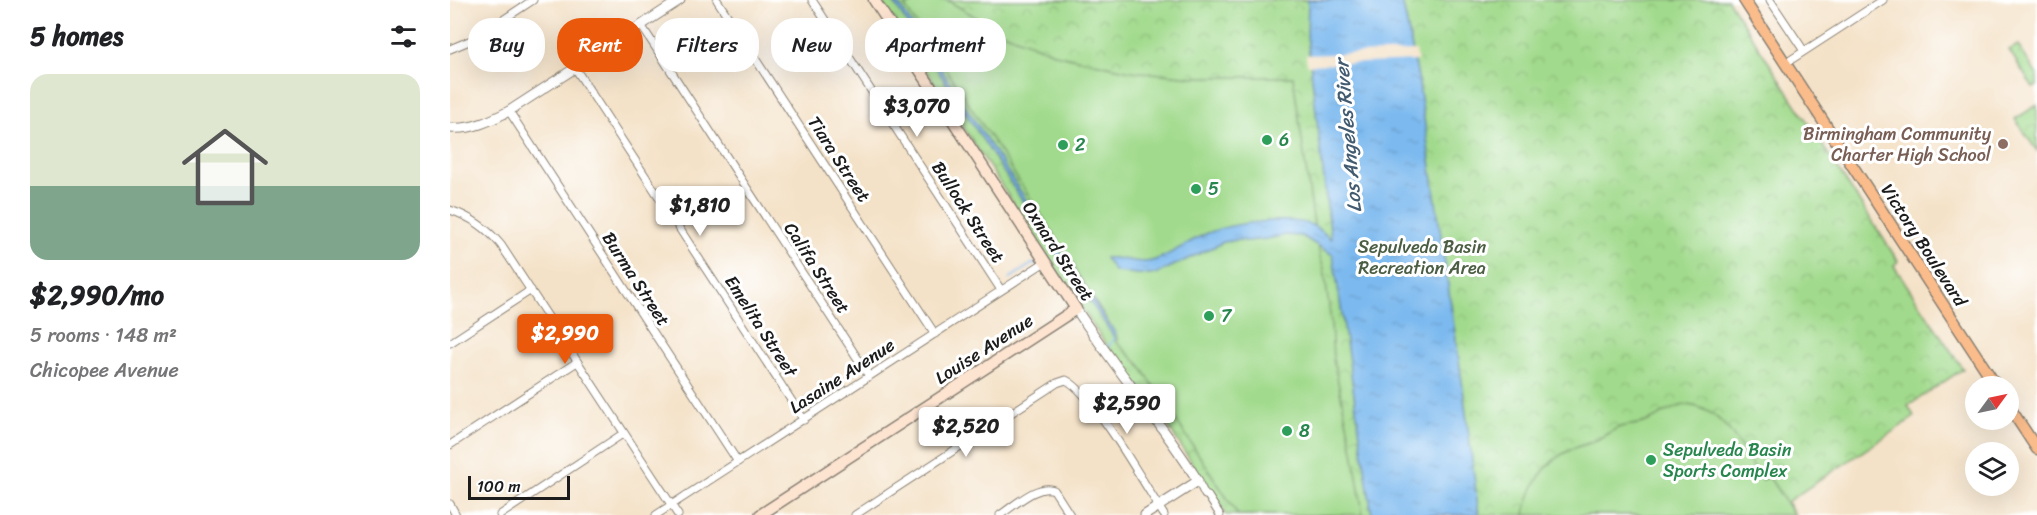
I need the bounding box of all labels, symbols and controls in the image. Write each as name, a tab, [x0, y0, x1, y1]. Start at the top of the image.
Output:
text: 5 homes	[30, 13, 123, 59]
chip: Buy	[468, 18, 545, 72]
chip: Rent	[557, 18, 643, 72]
chip: Filters	[655, 18, 759, 72]
chip: New	[771, 18, 853, 72]
chip: Apartment	[865, 18, 1006, 72]
icon: filters	[387, 20, 420, 53]
water label: Los Angeles River	[1324, 54, 1372, 214]
pin: $3,070	[868, 87, 966, 138]
text: $3,070	[884, 89, 950, 124]
street label: Tiara Street	[799, 109, 879, 209]
icon: home	[171, 113, 279, 221]
place label: Birmingham Community Charter High School	[1803, 118, 1992, 171]
place label: 6	[1279, 124, 1289, 156]
place label: 2	[1075, 129, 1085, 161]
marker: 6	[1260, 133, 1274, 147]
marker: Birmingham Community Charter High School	[1996, 137, 2010, 151]
marker: 2	[1056, 138, 1070, 152]
street label: Bullock Street	[923, 154, 1013, 270]
place label: 5	[1208, 173, 1219, 205]
street label: Victory Boulevard	[1872, 177, 1977, 314]
marker: 5	[1189, 182, 1203, 196]
pin: $1,810	[651, 186, 749, 237]
text: $1,810	[670, 188, 730, 223]
street label: Oxnard Street	[1014, 194, 1103, 308]
street label: Califa Street	[775, 216, 859, 321]
street label: Burma Street	[593, 225, 679, 333]
park label: Sepulveda Basin Recreation Area	[1358, 231, 1486, 284]
street label: Emelita Street	[716, 268, 807, 384]
text: $2,990/mo	[30, 272, 164, 318]
place label: 7	[1221, 300, 1233, 332]
street label: Louise Avenue	[928, 305, 1040, 393]
marker: 7	[1202, 309, 1216, 323]
pin: $2,990	[516, 314, 614, 365]
text: $2,990	[531, 316, 599, 351]
text: 5 rooms · 148 m²	[30, 318, 177, 353]
street label: Lasaine Avenue	[782, 330, 902, 422]
text: Chicopee Avenue	[30, 353, 179, 388]
north arrow	[1965, 376, 2019, 430]
map controls	[1965, 376, 2019, 496]
pin: $2,590	[1078, 384, 1176, 435]
text: $2,590	[1093, 386, 1161, 421]
pin: $2,520	[917, 407, 1015, 458]
text: $2,520	[933, 409, 999, 444]
place label: 8	[1299, 415, 1310, 447]
marker: 8	[1280, 424, 1294, 438]
place label: Sepulveda Basin Sports Complex	[1663, 434, 1792, 487]
button: layers	[1965, 442, 2019, 496]
marker: Sepulveda Basin Sports Complex	[1644, 453, 1658, 467]
text: 100 m	[477, 472, 521, 501]
scale bar	[468, 473, 570, 500]

